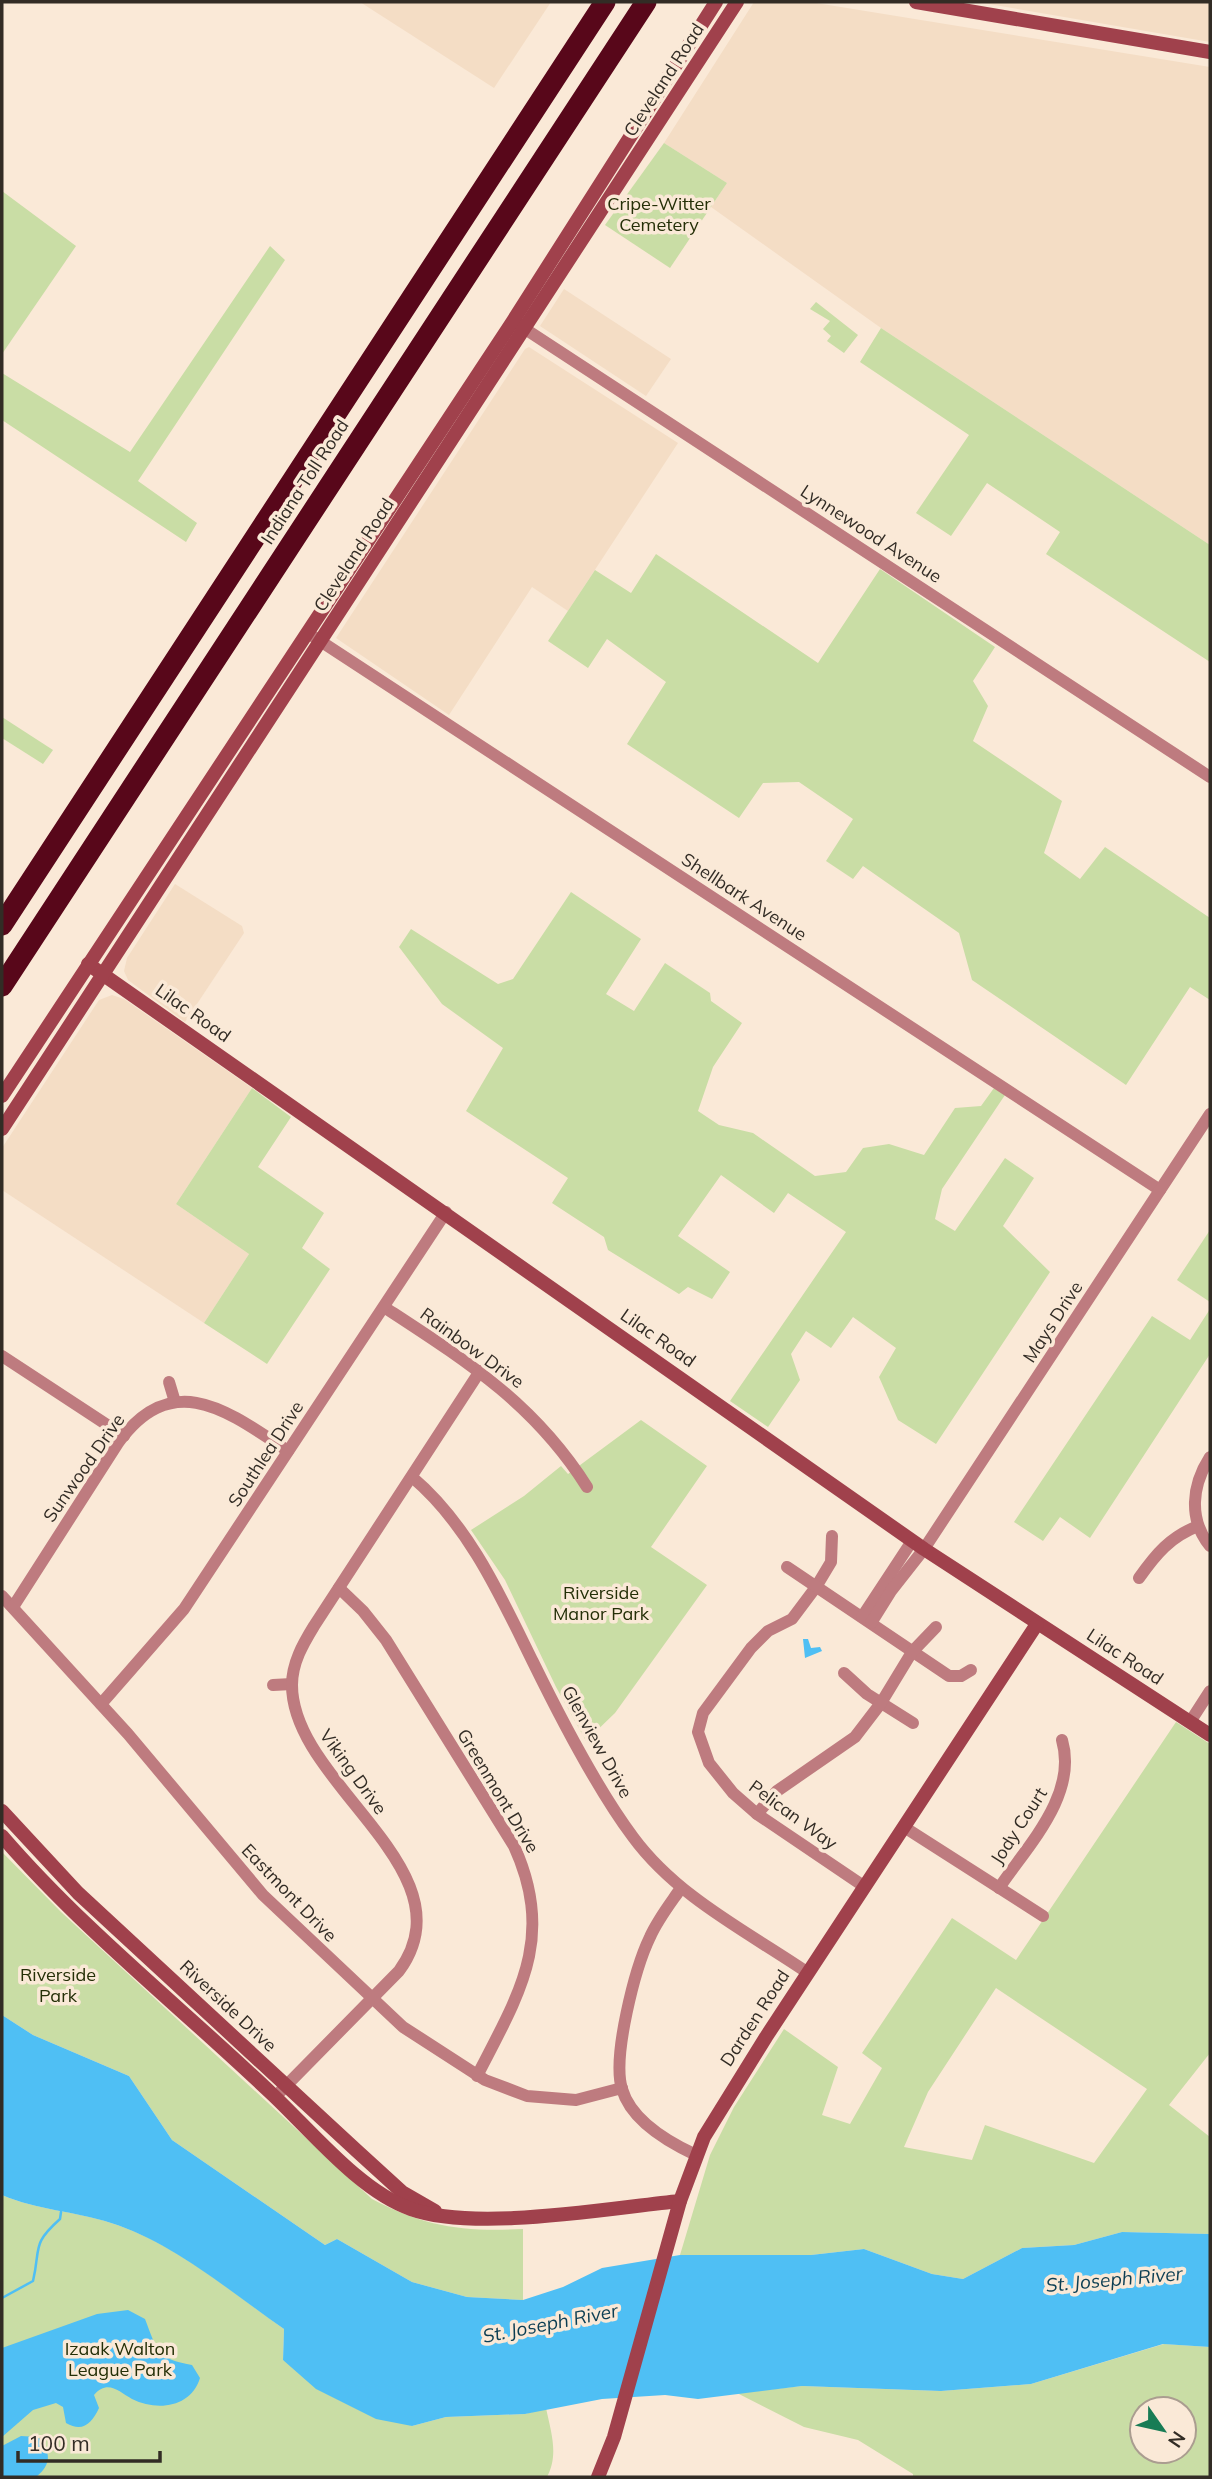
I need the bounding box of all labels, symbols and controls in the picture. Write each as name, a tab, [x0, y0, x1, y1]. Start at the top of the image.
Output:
street label: Cleveland Road	[618, 19, 709, 141]
park label: Cripe-Witter Cemetery	[607, 192, 711, 236]
street label: Indiana Toll Road	[256, 415, 354, 549]
street label: Lynnewood Avenue	[796, 479, 946, 588]
street label: Cleveland Road	[308, 494, 399, 616]
street label: Shellbark Avenue	[677, 847, 811, 946]
street label: Lilac Road	[151, 978, 235, 1047]
street label: Mays Drive	[1018, 1277, 1087, 1367]
street label: Rainbow Drive	[416, 1302, 529, 1393]
street label: Lilac Road	[616, 1303, 700, 1372]
street label: Southlea Drive	[223, 1396, 308, 1511]
street label: Sunwood Drive	[38, 1409, 129, 1526]
park label: Riverside Manor Park	[553, 1581, 650, 1625]
street label: Lilac Road	[1083, 1623, 1168, 1690]
street label: Glenview Drive	[557, 1681, 638, 1802]
street label: Greenmont Drive	[452, 1724, 545, 1857]
street label: Viking Drive	[315, 1725, 392, 1819]
street label: Pelican Way	[745, 1775, 842, 1855]
street label: Jody Court	[985, 1783, 1052, 1868]
street label: Eastmont Drive	[237, 1839, 342, 1946]
street label: Riverside Drive	[175, 1955, 282, 2056]
park label: Riverside Park	[20, 1963, 96, 2007]
street label: Darden Road	[715, 1965, 794, 2070]
water label: St. Joseph River	[1045, 2261, 1184, 2297]
water label: St. Joseph River	[480, 2298, 621, 2348]
park label: Izaak Walton League Park	[65, 2337, 175, 2381]
north arrow	[1128, 2395, 1198, 2465]
scale bar	[18, 2420, 159, 2464]
text: N	[1163, 2427, 1191, 2452]
text: 100 m	[28, 2430, 90, 2456]

